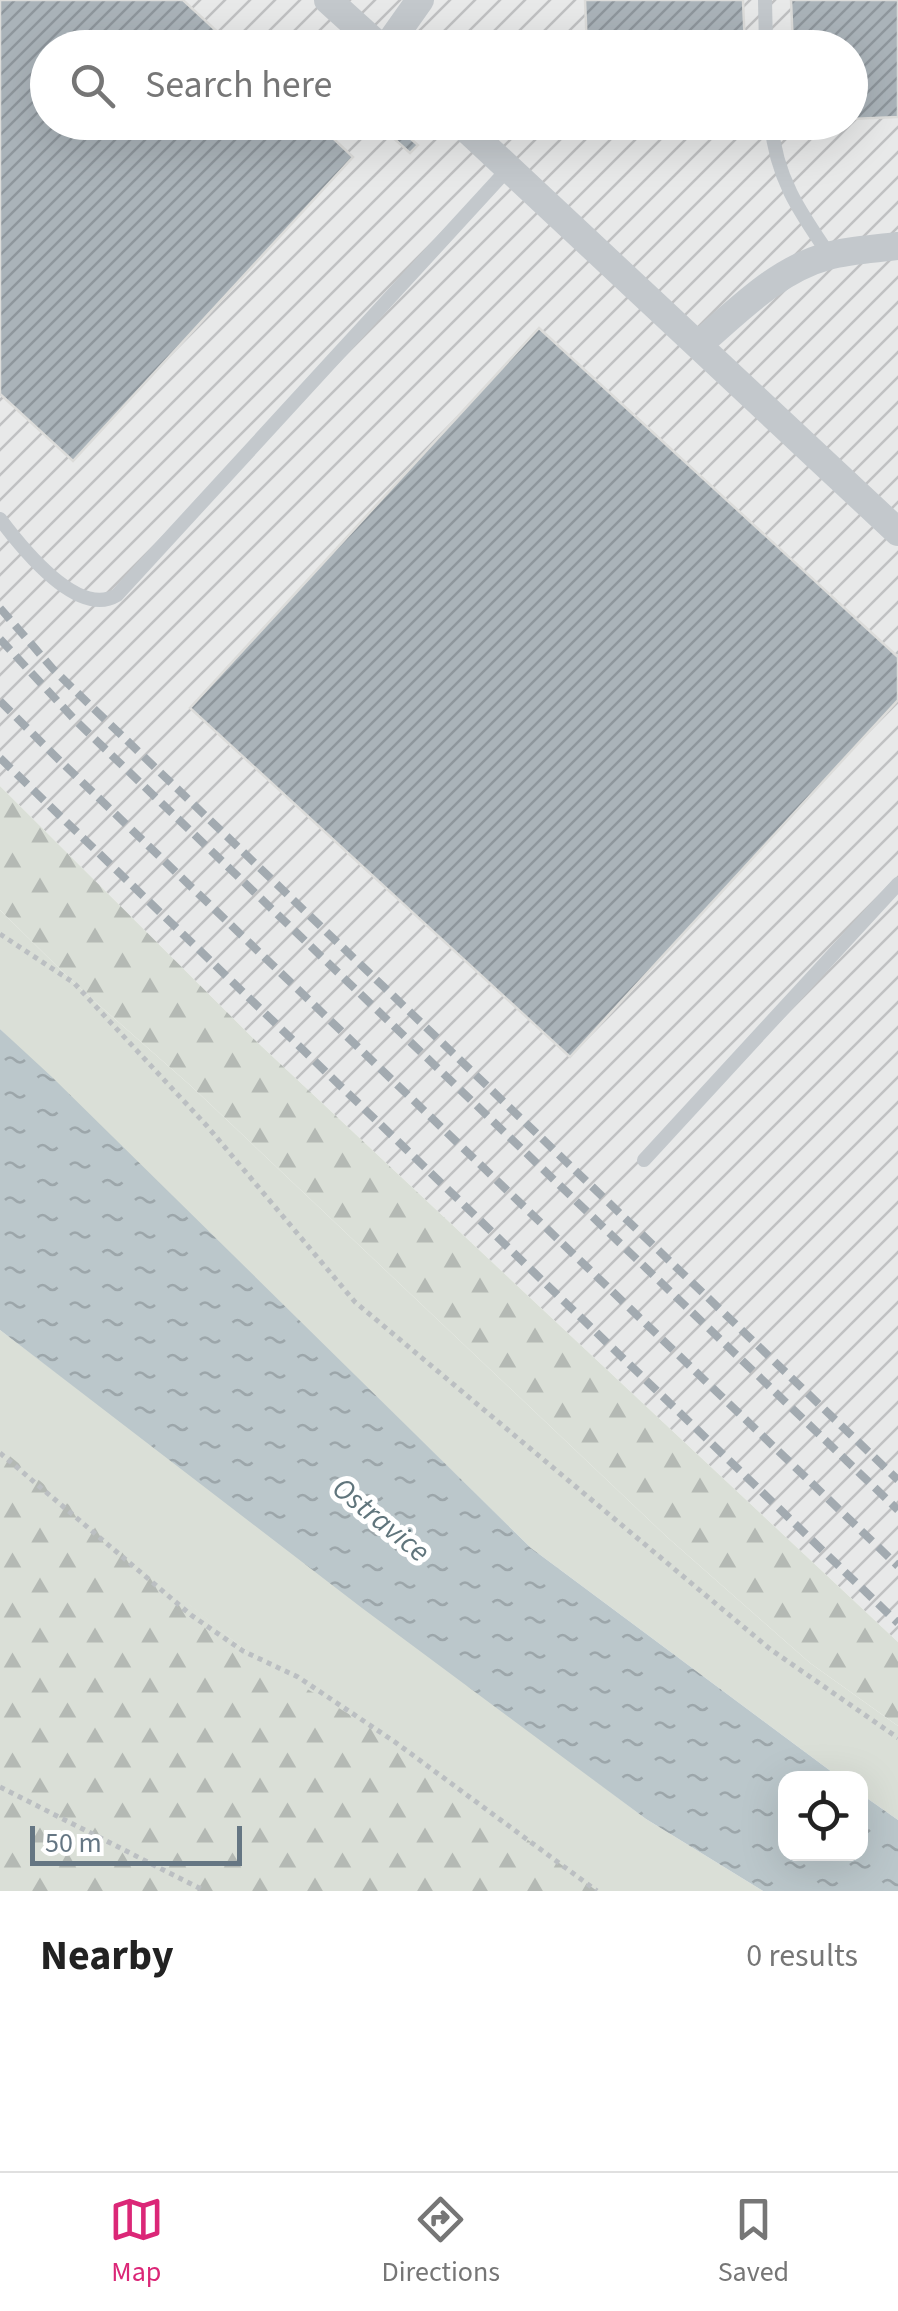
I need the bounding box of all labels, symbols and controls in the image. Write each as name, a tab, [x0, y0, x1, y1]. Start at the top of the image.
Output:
search box	[30, 30, 868, 140]
icon: search	[65, 58, 120, 113]
text: Search here	[145, 58, 332, 112]
water label: Ostravice	[323, 1467, 439, 1573]
map controls	[778, 1771, 868, 1861]
button: locate	[778, 1771, 868, 1861]
scale bar	[30, 1821, 242, 1866]
text: 50 m	[45, 1823, 102, 1863]
text: Nearby	[40, 1926, 174, 1986]
text: 0 results	[746, 1933, 858, 1979]
tab: Map	[109, 2192, 164, 2292]
tab: Directions	[382, 2192, 500, 2292]
tab: Saved	[718, 2192, 789, 2292]

